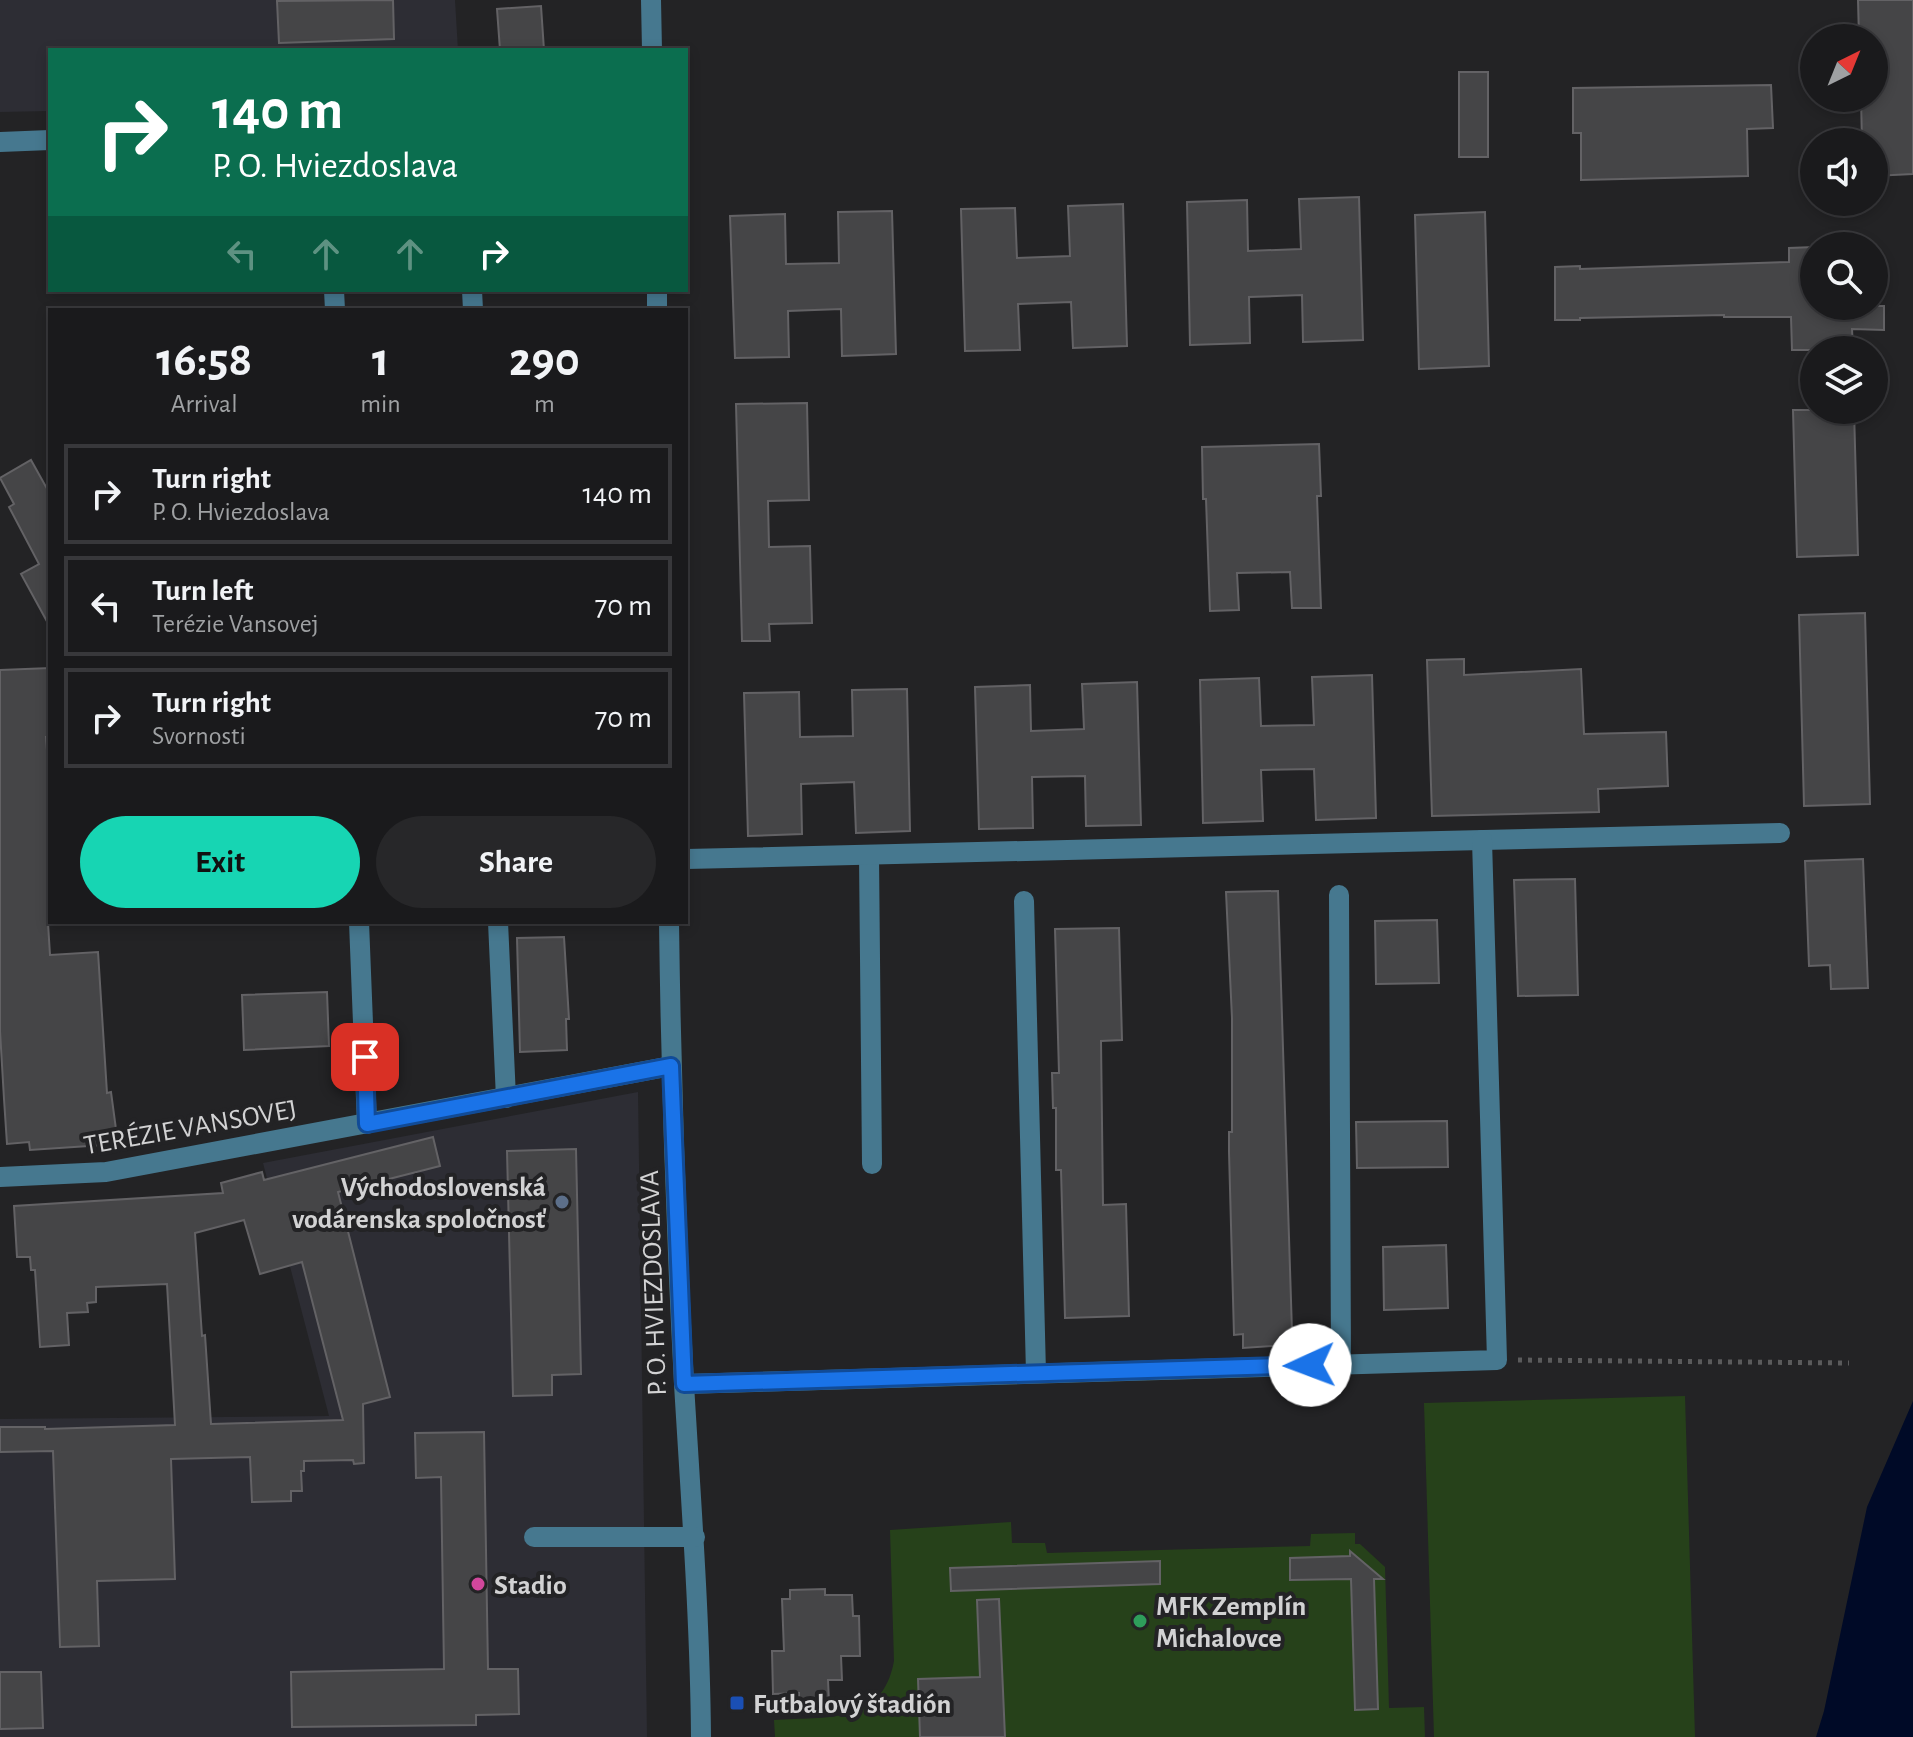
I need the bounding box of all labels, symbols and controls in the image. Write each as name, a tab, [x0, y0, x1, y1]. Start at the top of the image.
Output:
north arrow	[1800, 24, 1888, 112]
map controls	[1800, 24, 1888, 424]
icon: right	[80, 80, 184, 184]
text: 140 m	[212, 83, 343, 139]
button: sound	[1800, 128, 1888, 216]
text: P. O. Hviezdoslava	[212, 148, 458, 184]
icon: left	[220, 232, 264, 276]
icon: ahead	[304, 232, 348, 276]
icon: ahead	[388, 232, 432, 276]
icon: right	[472, 232, 516, 276]
button: search	[1800, 232, 1888, 320]
button: layers	[1800, 336, 1888, 424]
text: 16:58	[156, 337, 252, 385]
text: 1	[372, 337, 389, 385]
text: 290	[509, 337, 580, 385]
text: Arrival	[171, 391, 238, 417]
text: min	[360, 391, 401, 417]
text: m	[534, 391, 555, 417]
text: Turn right	[152, 464, 271, 494]
icon: right	[84, 472, 128, 516]
text: 140 m	[582, 479, 652, 509]
text: P. O. Hviezdoslava	[152, 499, 330, 525]
text: Turn left	[152, 576, 253, 606]
icon: left	[84, 584, 128, 628]
text: 70 m	[595, 591, 652, 621]
text: Terézie Vansovej	[152, 611, 319, 637]
text: Turn right	[152, 688, 271, 718]
icon: right	[84, 696, 128, 740]
text: 70 m	[595, 703, 652, 733]
text: Svornosti	[152, 723, 246, 749]
button: Exit	[80, 816, 360, 908]
button: Share	[376, 816, 656, 908]
pin	[331, 1023, 399, 1091]
icon: arrive	[343, 1035, 387, 1079]
street label: TERÉZIE VANSOVEJ	[81, 1093, 299, 1160]
street label: P. O. HVIEZDOSLAVA	[636, 1170, 672, 1396]
place label: Východoslovenská vodárenska spoločnosť	[292, 1174, 547, 1234]
marker: Východoslovenská vodárenska spoločnosť	[553, 1193, 571, 1211]
position arrow	[1268, 1323, 1352, 1407]
place label: Stadio	[494, 1572, 567, 1600]
marker: Stadio	[469, 1575, 487, 1593]
place label: MFK Zemplín Michalovce	[1156, 1593, 1306, 1653]
marker: MFK Zemplín Michalovce	[1131, 1612, 1149, 1630]
place label: Futbalový štadión	[753, 1691, 951, 1719]
marker: Futbalový štadión	[728, 1694, 746, 1712]

